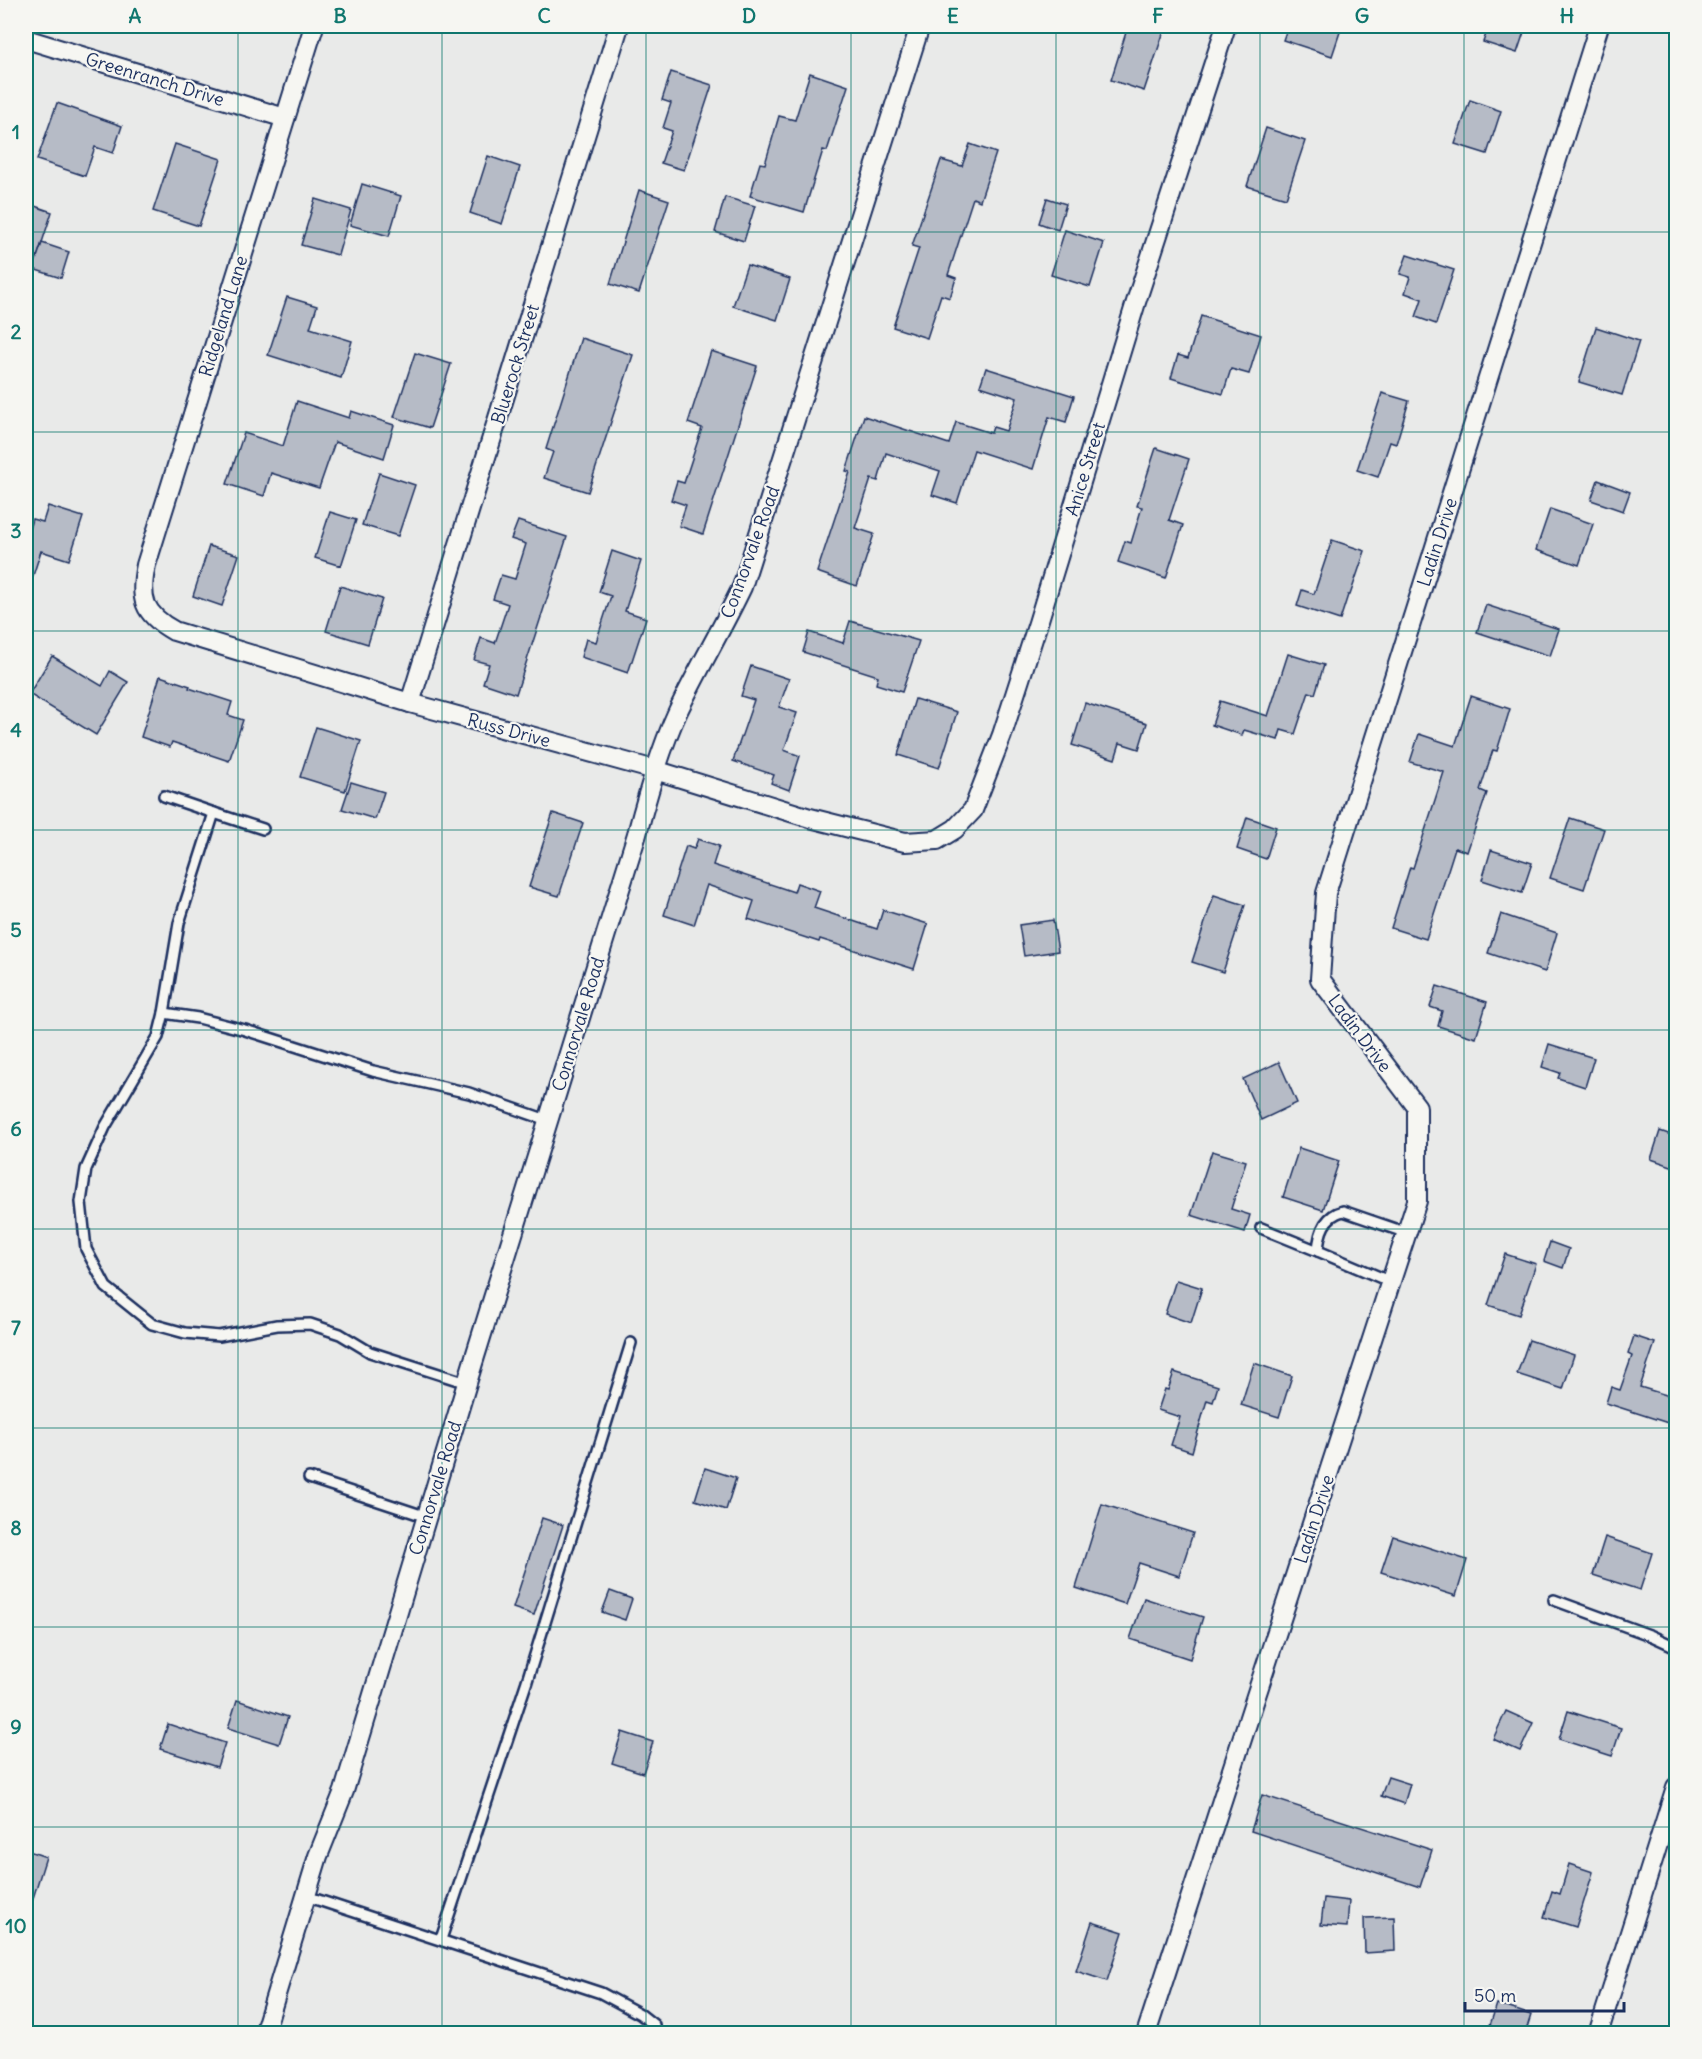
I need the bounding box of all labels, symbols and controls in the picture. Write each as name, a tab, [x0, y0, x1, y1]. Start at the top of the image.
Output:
text: A	[129, 3, 142, 28]
text: B	[333, 3, 347, 28]
text: C	[537, 3, 551, 28]
text: D	[742, 3, 756, 28]
text: E	[947, 3, 959, 28]
text: F	[1152, 3, 1164, 28]
text: G	[1355, 3, 1369, 28]
text: H	[1560, 3, 1574, 28]
street label: Greenranch Drive	[83, 47, 227, 111]
text: 1	[12, 119, 20, 144]
street label: Ridgeland Lane	[194, 253, 252, 379]
street label: Bluerock Street	[486, 301, 544, 427]
text: 2	[11, 319, 22, 344]
street label: Anice Street	[1060, 419, 1110, 519]
street label: Connorvale Road	[715, 482, 785, 621]
street label: Ladin Drive	[1412, 495, 1462, 589]
text: 3	[10, 518, 22, 543]
street label: Russ Drive	[465, 708, 553, 752]
text: 4	[10, 717, 22, 742]
text: 5	[10, 917, 22, 942]
street label: Connorvale Road	[547, 954, 609, 1094]
street label: Ladin Drive	[1323, 989, 1397, 1077]
text: 6	[10, 1116, 22, 1141]
text: 7	[11, 1315, 21, 1340]
street label: Connorvale Road	[404, 1418, 466, 1558]
street label: Ladin Drive	[1289, 1472, 1339, 1566]
text: 8	[10, 1515, 22, 1540]
text: 9	[10, 1714, 22, 1739]
text: 10	[5, 1913, 27, 1938]
scale bar	[1465, 1975, 1624, 2013]
text: 50 m	[1474, 1984, 1516, 2007]

